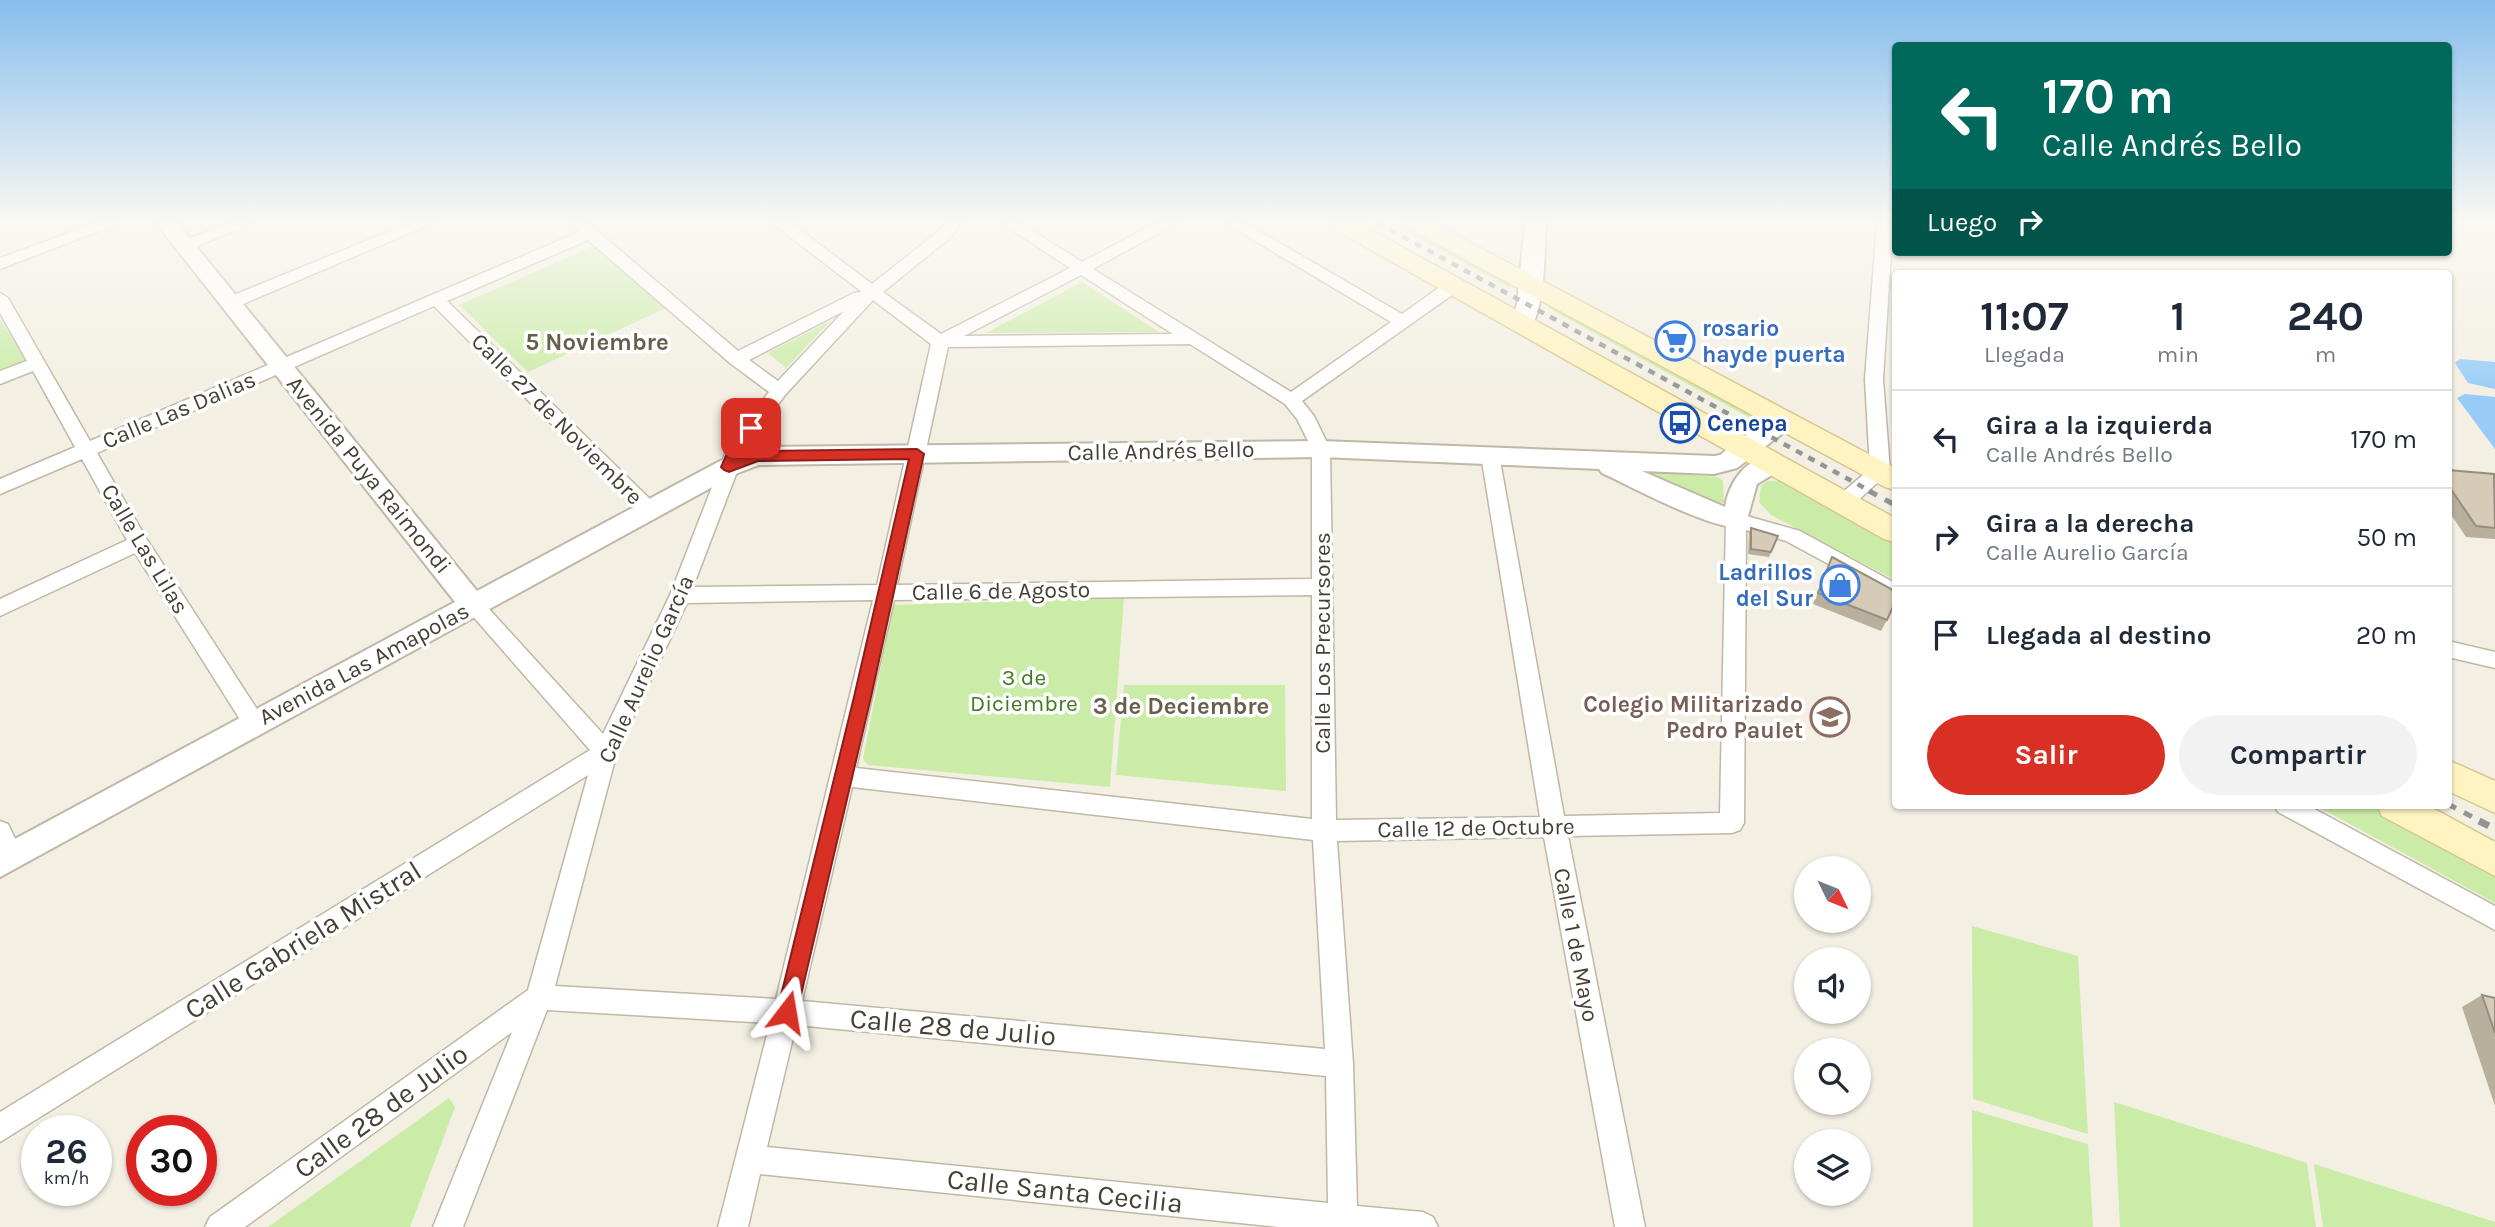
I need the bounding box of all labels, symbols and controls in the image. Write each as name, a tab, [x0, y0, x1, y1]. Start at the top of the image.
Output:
text: 170 m	[2042, 68, 2174, 125]
icon: left	[1927, 70, 2018, 161]
text: Calle Andrés Bello	[2042, 127, 2302, 164]
icon: right	[2011, 203, 2049, 241]
text: Luego	[1927, 207, 1997, 238]
text: 11:07	[1980, 291, 2069, 341]
text: 1	[2170, 291, 2185, 341]
text: 240	[2287, 291, 2364, 341]
place label: rosario hayde puerta	[1702, 315, 1846, 368]
supermarket icon: rosario hayde puerta	[1654, 320, 1696, 362]
street label: Calle 27 de Noviembre	[466, 328, 648, 510]
district label: 5 Noviembre	[525, 328, 669, 356]
text: Llegada	[1984, 341, 2065, 368]
text: min	[2157, 341, 2199, 368]
text: m	[2315, 341, 2336, 368]
street label: Calle Las Dalias	[98, 366, 260, 454]
street label: Avenida Puya Raimondi	[281, 371, 457, 579]
pin	[721, 398, 781, 458]
bus stop icon: Cenepa	[1659, 402, 1701, 444]
icon: arrive	[732, 409, 770, 447]
place label: Cenepa	[1707, 410, 1788, 437]
text: Gira a la izquierda	[1986, 410, 2213, 441]
icon: left	[1927, 420, 1965, 458]
text: 170 m	[2350, 424, 2417, 455]
street label: Calle Andrés Bello	[1067, 436, 1255, 466]
text: Calle Andrés Bello	[1986, 441, 2173, 468]
street label: Calle Las Lilas	[96, 479, 194, 619]
text: Gira a la derecha	[1986, 508, 2195, 539]
icon: right	[1927, 518, 1965, 556]
text: 50 m	[2356, 522, 2417, 553]
street label: Calle Los Precursores	[1309, 532, 1336, 754]
text: Calle Aurelio García	[1986, 539, 2189, 566]
place label: Ladrillos del Sur	[1718, 559, 1813, 612]
shop icon: Ladrillos del Sur	[1819, 564, 1861, 606]
street label: Calle Aurelio García	[592, 571, 700, 767]
street label: Calle 6 de Agosto	[912, 576, 1090, 606]
street label: Avenida Las Amapolas	[254, 597, 474, 731]
icon: arrive	[1927, 616, 1965, 654]
text: Llegada al destino	[1986, 620, 2212, 651]
text: 20 m	[2356, 620, 2417, 651]
park label: 3 de Diciembre	[970, 664, 1078, 717]
place label: Colegio Militarizado Pedro Paulet	[1583, 691, 1803, 744]
district label: 3 de Deciembre	[1093, 692, 1269, 720]
school or university icon: Colegio Militarizado Pedro Paulet	[1809, 696, 1851, 738]
button: Salir	[1927, 715, 2165, 795]
button: Compartir	[2179, 715, 2417, 795]
street label: Calle 12 de Octubre	[1377, 813, 1575, 843]
street label: Calle Gabriela Mistral	[179, 854, 427, 1026]
north arrow	[1794, 856, 1871, 933]
map controls	[1794, 856, 1871, 1206]
street label: Calle 1 de Mayo	[1548, 866, 1604, 1024]
button: sound	[1794, 947, 1871, 1024]
position arrow	[750, 975, 824, 1049]
street label: Calle 28 de Julio	[849, 1002, 1057, 1052]
street label: Calle 28 de Julio	[288, 1037, 474, 1185]
button: search	[1794, 1038, 1871, 1115]
speed limit sign: 30	[126, 1115, 217, 1206]
button: layers	[1794, 1129, 1871, 1206]
text: 26	[45, 1131, 88, 1172]
street label: Calle Santa Cecilia	[945, 1162, 1185, 1220]
text: km/h	[44, 1167, 89, 1189]

